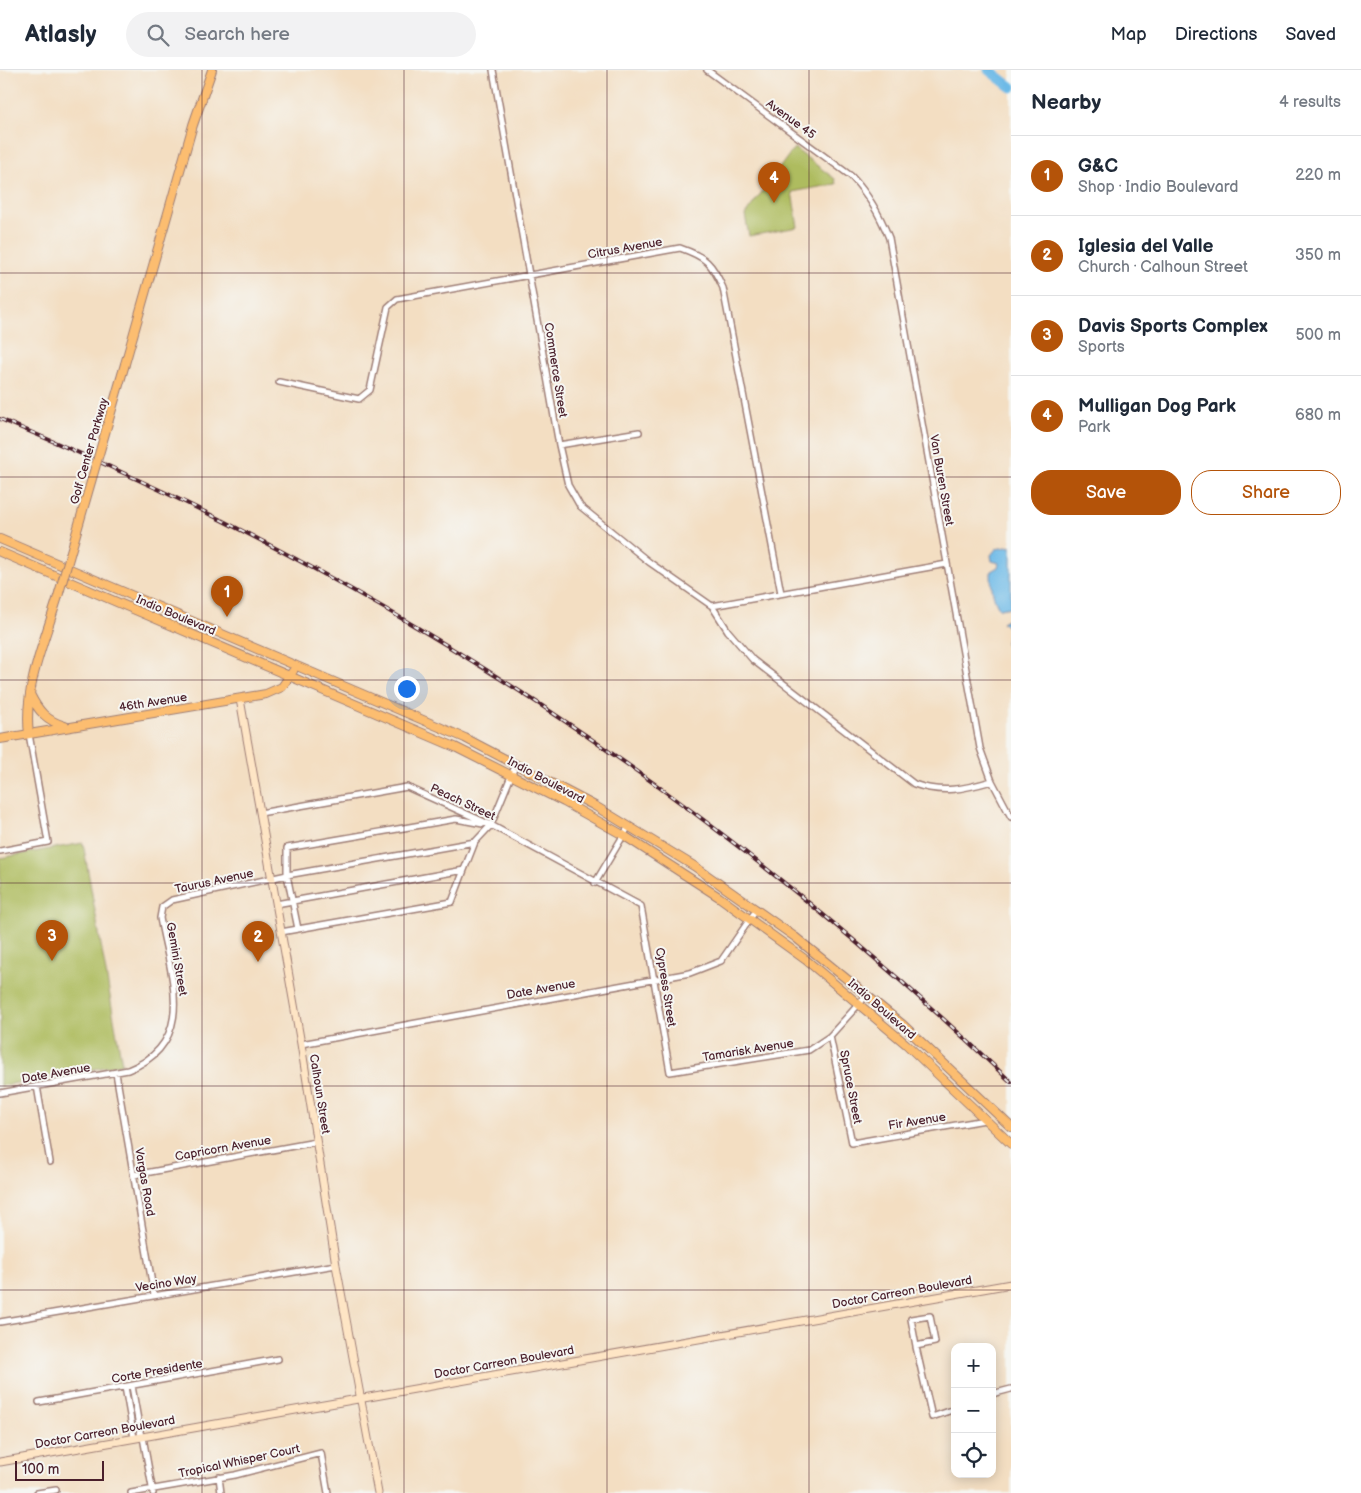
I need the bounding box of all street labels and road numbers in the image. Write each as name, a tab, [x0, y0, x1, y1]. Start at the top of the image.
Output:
street label: Avenue 45	[763, 96, 819, 143]
street label: Citrus Avenue	[587, 235, 664, 262]
street label: Commerce Street	[541, 322, 570, 419]
street label: Golf Center Parkway	[67, 396, 112, 506]
street label: Van Buren Street	[926, 433, 957, 527]
street label: Indio Boulevard	[134, 592, 218, 639]
street label: 46th Avenue	[118, 690, 188, 715]
street label: Indio Boulevard	[505, 754, 587, 807]
street label: Peach Street	[428, 781, 498, 824]
street label: Taurus Avenue	[173, 866, 255, 897]
street label: Gemini Street	[163, 921, 190, 997]
street label: Cypress Street	[652, 946, 679, 1028]
street label: Date Avenue	[506, 976, 577, 1003]
street label: Indio Boulevard	[845, 976, 919, 1043]
street label: Tamarisk Avenue	[702, 1036, 795, 1065]
street label: Spruce Street	[836, 1049, 865, 1125]
street label: Calhoun Street	[306, 1053, 333, 1135]
street label: Date Avenue	[21, 1060, 92, 1087]
street label: Fir Avenue	[887, 1110, 947, 1133]
street label: Capricorn Avenue	[174, 1133, 272, 1164]
street label: Vargas Road	[131, 1147, 158, 1218]
street label: Vecino Way	[134, 1271, 198, 1296]
street label: Doctor Carreon Boulevard	[831, 1273, 973, 1312]
street label: Doctor Carreon Boulevard	[433, 1343, 575, 1382]
street label: Corte Presidente	[110, 1356, 204, 1387]
street label: Doctor Carreon Boulevard	[34, 1413, 176, 1452]
street label: Tropical Whisper Court	[177, 1441, 301, 1482]

